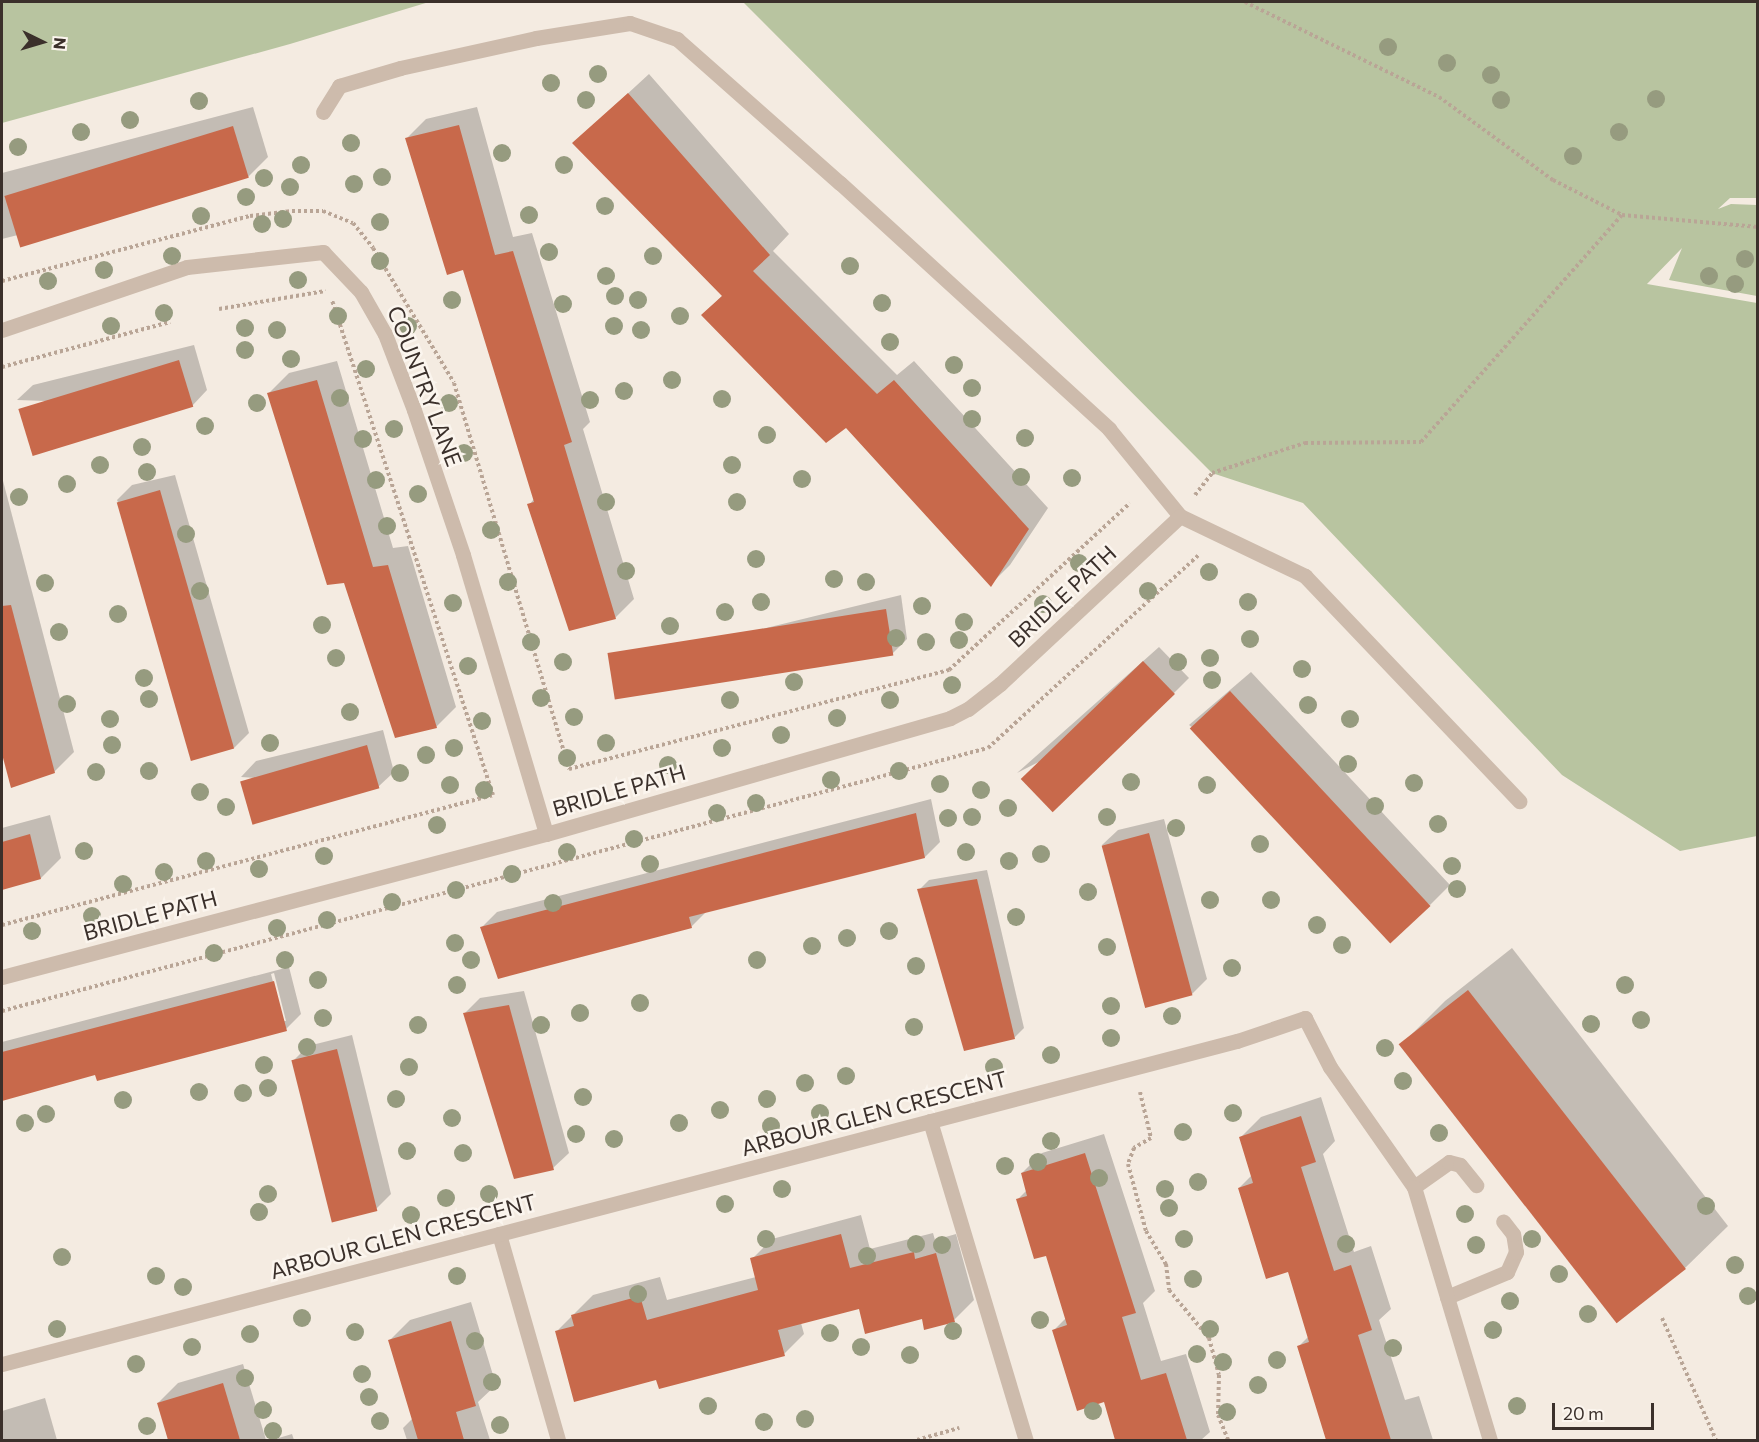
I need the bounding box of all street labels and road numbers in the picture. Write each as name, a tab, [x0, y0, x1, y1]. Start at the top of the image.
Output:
street label: COUNTRY LANE	[382, 302, 468, 470]
street label: BRIDLE PATH	[1003, 539, 1121, 653]
street label: BRIDLE PATH	[549, 758, 689, 822]
street label: BRIDLE PATH	[80, 884, 220, 946]
street label: ARBOUR GLEN CRESCENT	[738, 1065, 1010, 1161]
street label: ARBOUR GLEN CRESCENT	[267, 1188, 539, 1284]

